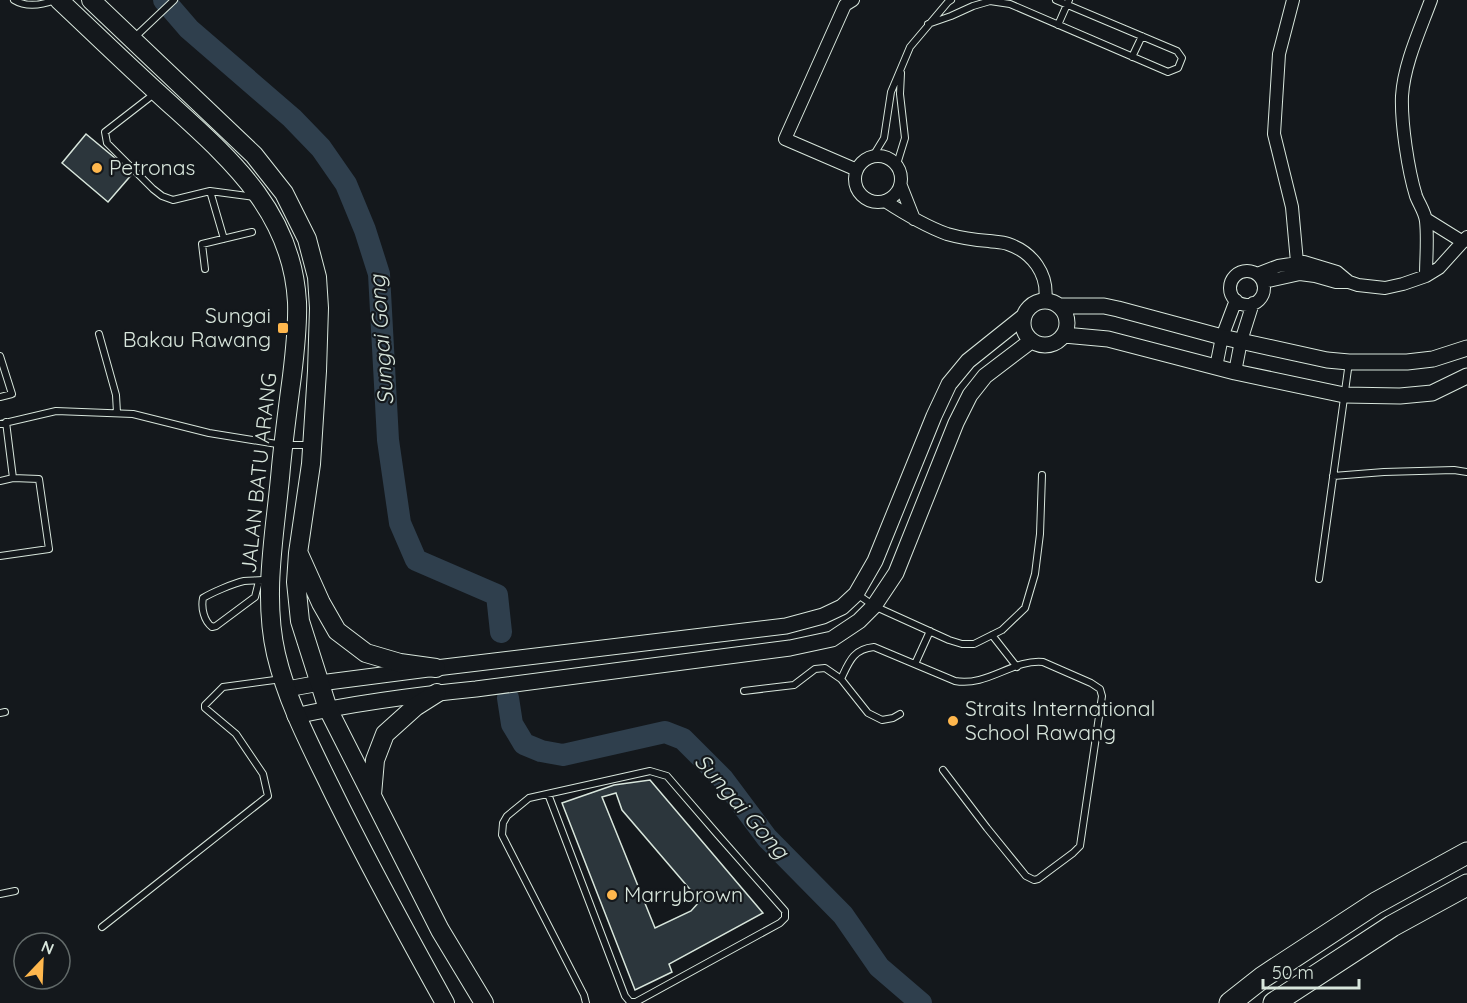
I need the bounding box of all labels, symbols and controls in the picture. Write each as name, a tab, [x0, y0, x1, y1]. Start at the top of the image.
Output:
place label: Petronas	[109, 154, 195, 180]
marker: Petronas	[90, 161, 104, 175]
water label: Sungai Gong	[362, 273, 400, 406]
place label: Sungai Bakau Rawang	[123, 302, 271, 352]
marker: Sungai Bakau Rawang	[276, 321, 290, 335]
street label: JALAN BATU ARANG	[235, 371, 281, 575]
place label: Straits International School Rawang	[965, 695, 1155, 745]
marker: Straits International School Rawang	[946, 714, 960, 728]
water label: Sungai Gong	[689, 748, 796, 865]
place label: Marrybrown	[624, 881, 743, 907]
marker: Marrybrown	[605, 888, 619, 902]
north arrow	[12, 931, 72, 991]
text: N	[39, 936, 57, 959]
scale bar	[1263, 952, 1359, 990]
text: 50 m	[1272, 961, 1314, 984]

